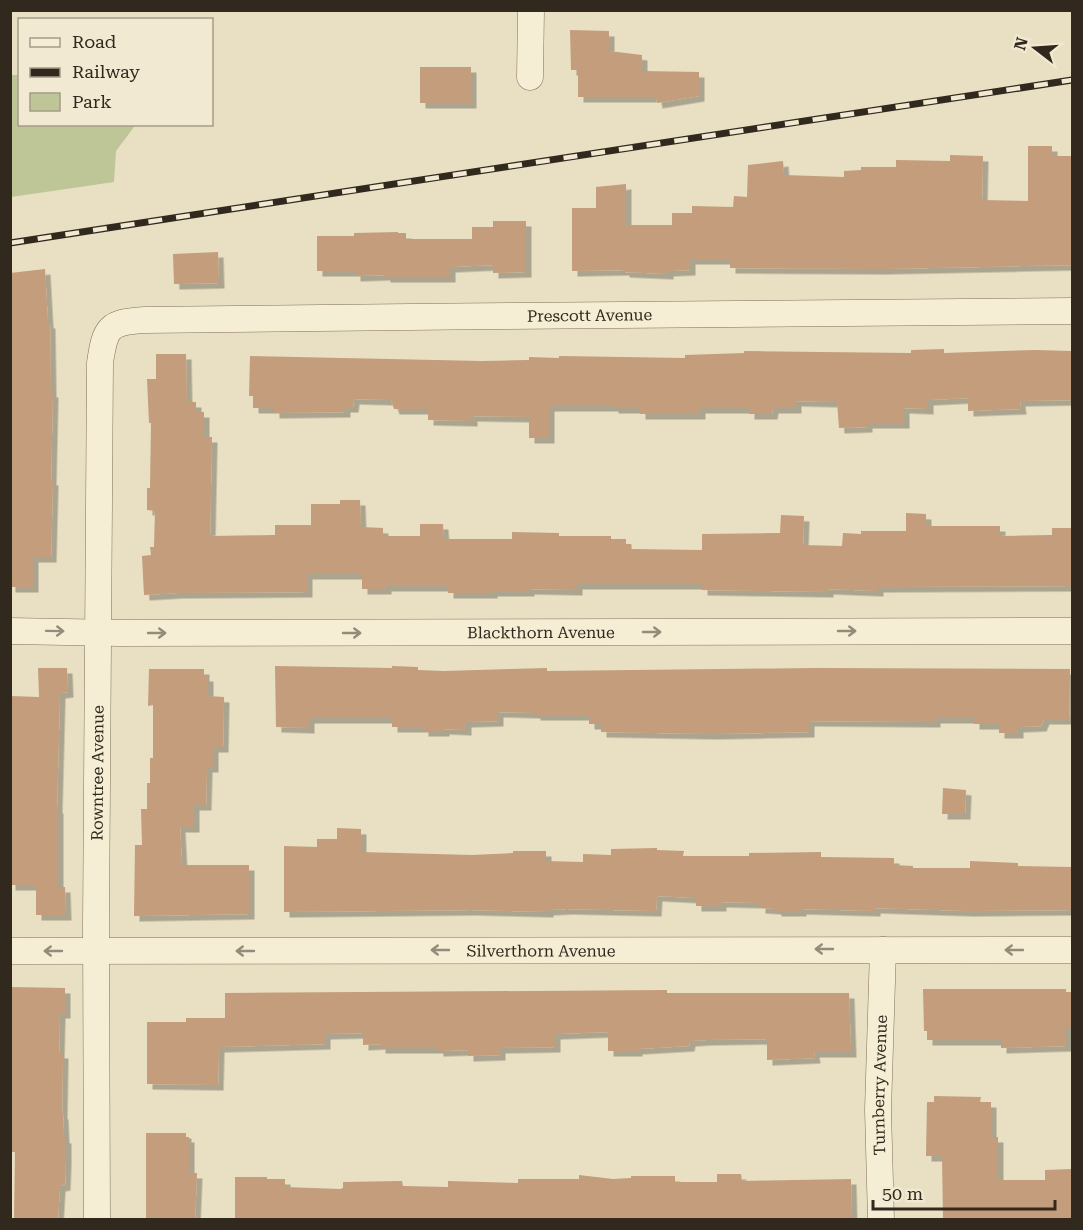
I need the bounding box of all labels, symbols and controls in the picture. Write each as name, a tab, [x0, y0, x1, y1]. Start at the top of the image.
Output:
legend	[18, 18, 213, 126]
north arrow	[1005, 18, 1065, 78]
text: Road	[72, 31, 117, 52]
text: N	[1010, 35, 1032, 52]
text: Railway	[72, 61, 140, 82]
text: Park	[72, 91, 112, 112]
street label: Prescott Avenue	[527, 305, 653, 325]
street label: Blackthorn Avenue	[467, 622, 615, 642]
one-way arrow	[44, 625, 64, 637]
one-way arrow	[837, 625, 857, 637]
one-way arrow	[642, 626, 662, 638]
one-way arrow	[147, 627, 167, 639]
one-way arrow	[342, 627, 362, 639]
street label: Rowntree Avenue	[87, 705, 107, 841]
street label: Silverthorn Avenue	[466, 941, 616, 960]
one-way arrow	[815, 943, 835, 955]
one-way arrow	[431, 944, 451, 956]
one-way arrow	[1005, 944, 1025, 956]
one-way arrow	[44, 945, 64, 957]
one-way arrow	[236, 945, 256, 957]
street label: Turnberry Avenue	[868, 1014, 890, 1156]
scale bar	[873, 1173, 1054, 1211]
text: 50 m	[882, 1183, 923, 1204]

